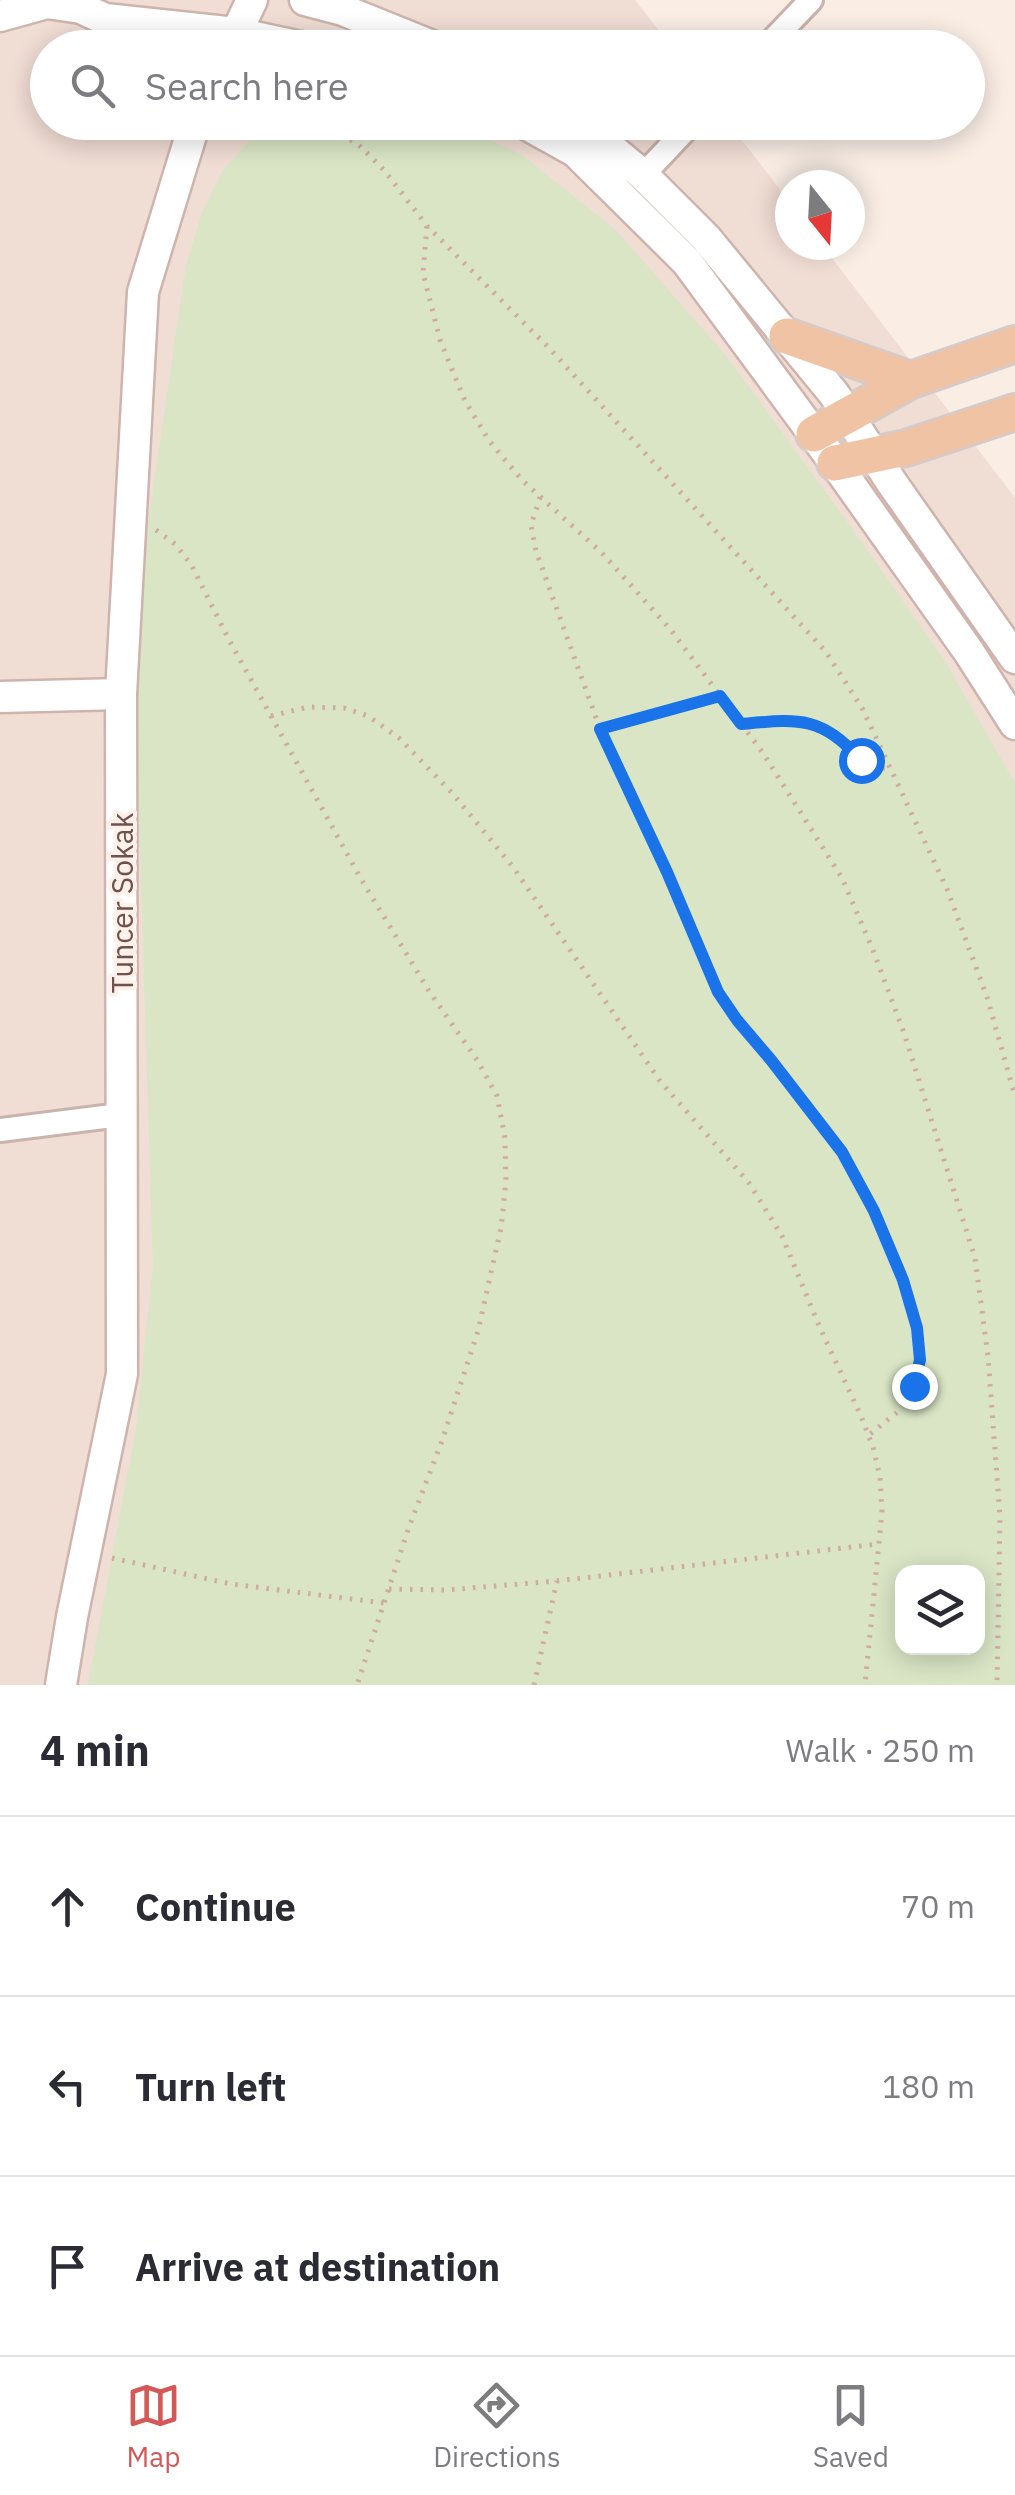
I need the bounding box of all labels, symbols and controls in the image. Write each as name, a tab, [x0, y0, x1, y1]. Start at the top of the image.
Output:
search box	[30, 30, 985, 140]
icon: search	[65, 58, 120, 113]
text: Search here	[145, 61, 349, 110]
north arrow	[775, 170, 865, 260]
route start	[839, 738, 885, 784]
street label: Tuncer Sokak	[102, 812, 141, 993]
route end	[892, 1364, 938, 1410]
map controls	[895, 1565, 985, 1655]
button: layers	[895, 1565, 985, 1655]
text: 4 min	[40, 1723, 150, 1778]
text: Walk · 250 m	[786, 1729, 975, 1771]
icon: ahead	[40, 1879, 95, 1934]
text: Continue	[135, 1882, 296, 1931]
text: 70 m	[901, 1885, 975, 1927]
icon: left	[40, 2059, 95, 2114]
text: Turn left	[135, 2062, 286, 2111]
text: 180 m	[882, 2065, 975, 2107]
icon: arrive	[40, 2239, 95, 2294]
text: Arrive at destination	[135, 2242, 500, 2291]
tab: Map	[126, 2378, 181, 2475]
tab: Directions	[433, 2378, 561, 2475]
tab: Saved	[813, 2378, 889, 2475]

